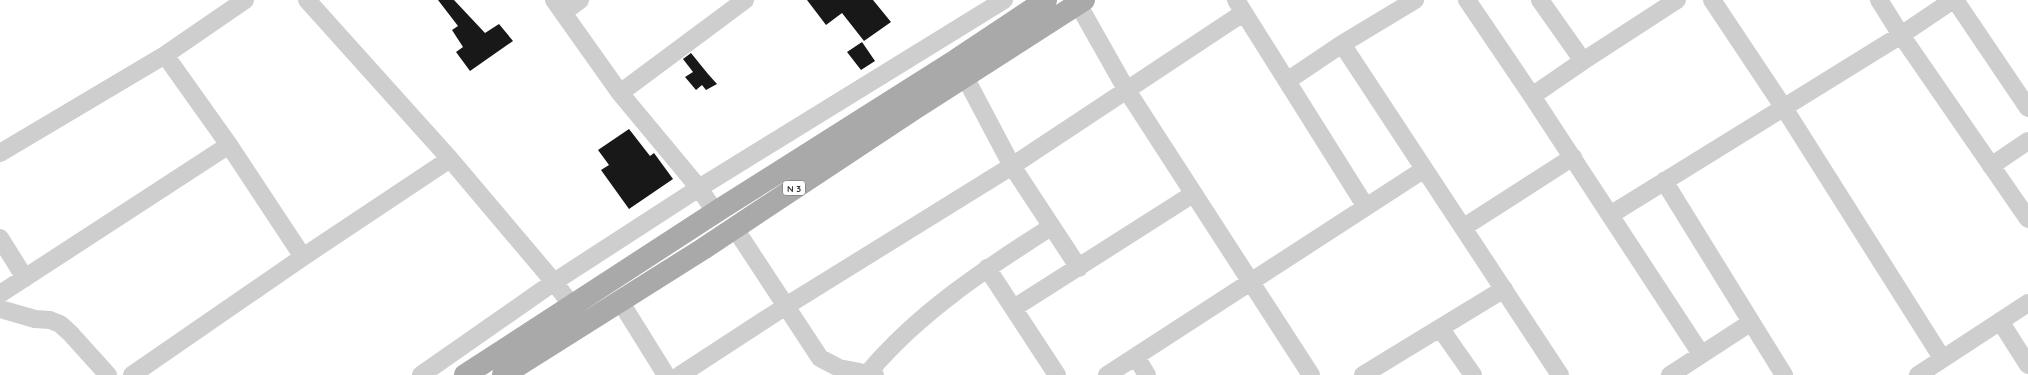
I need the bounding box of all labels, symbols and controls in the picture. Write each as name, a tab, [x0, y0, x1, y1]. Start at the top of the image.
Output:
road number: N 3	[783, 181, 805, 195]

